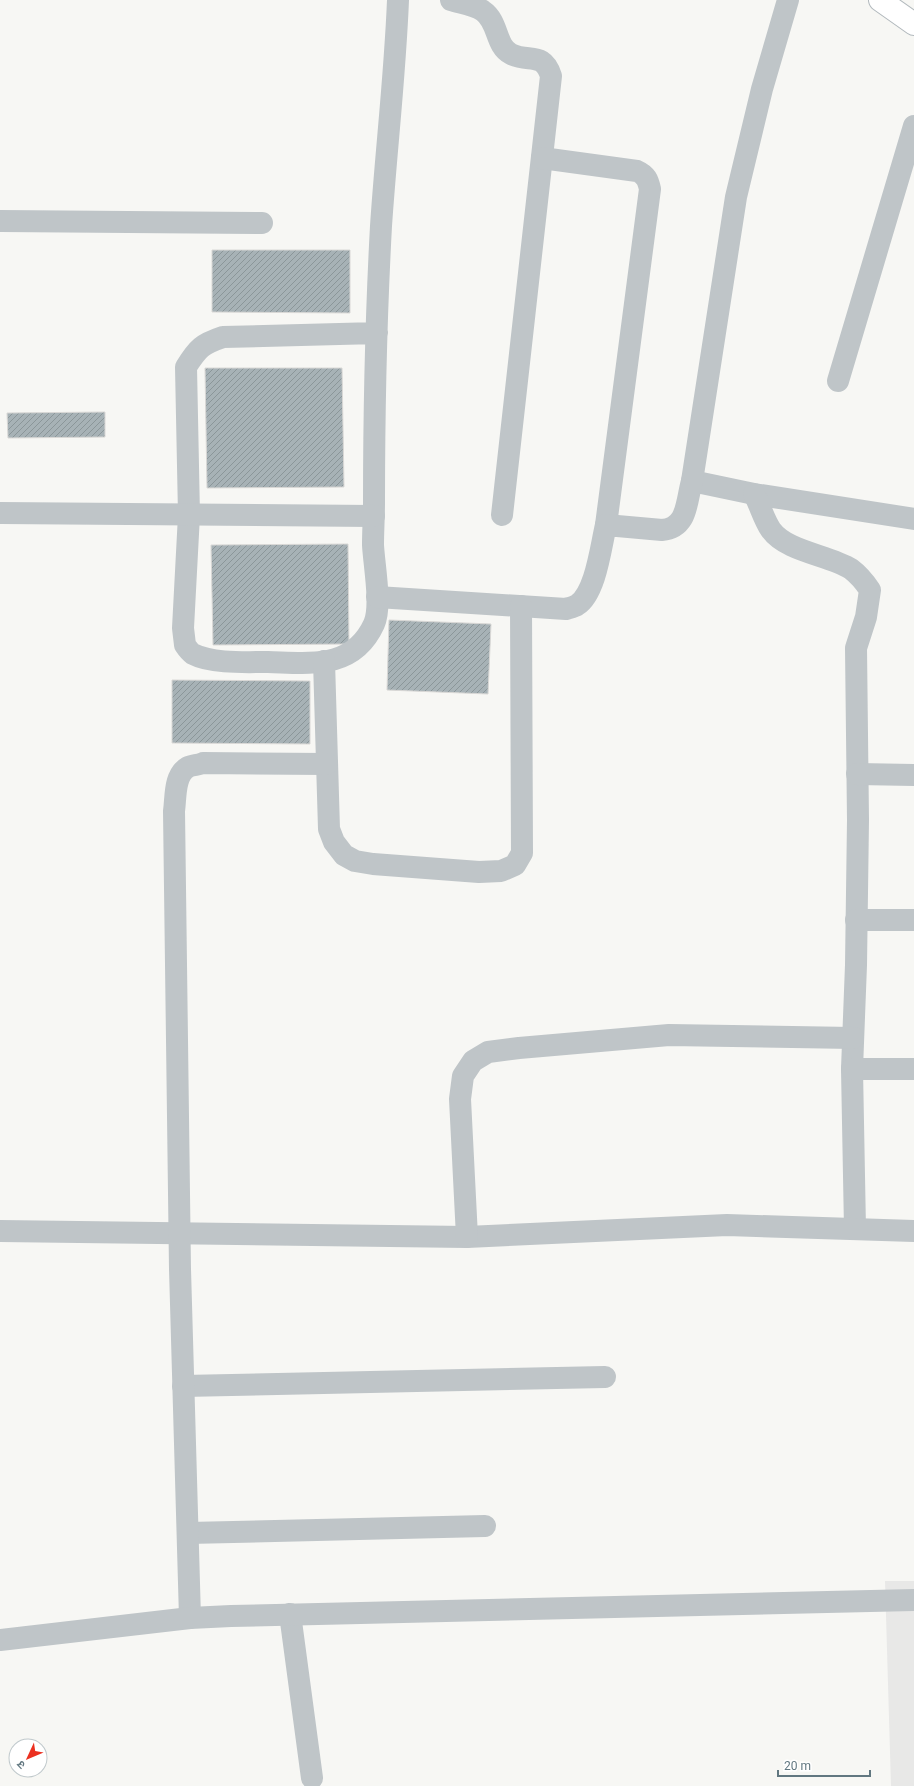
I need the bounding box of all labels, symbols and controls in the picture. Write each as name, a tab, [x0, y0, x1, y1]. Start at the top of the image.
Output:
north arrow	[8, 1738, 48, 1778]
scale bar	[778, 1752, 870, 1778]
text: उ	[14, 1757, 28, 1771]
text: 20 m	[784, 1759, 811, 1773]

